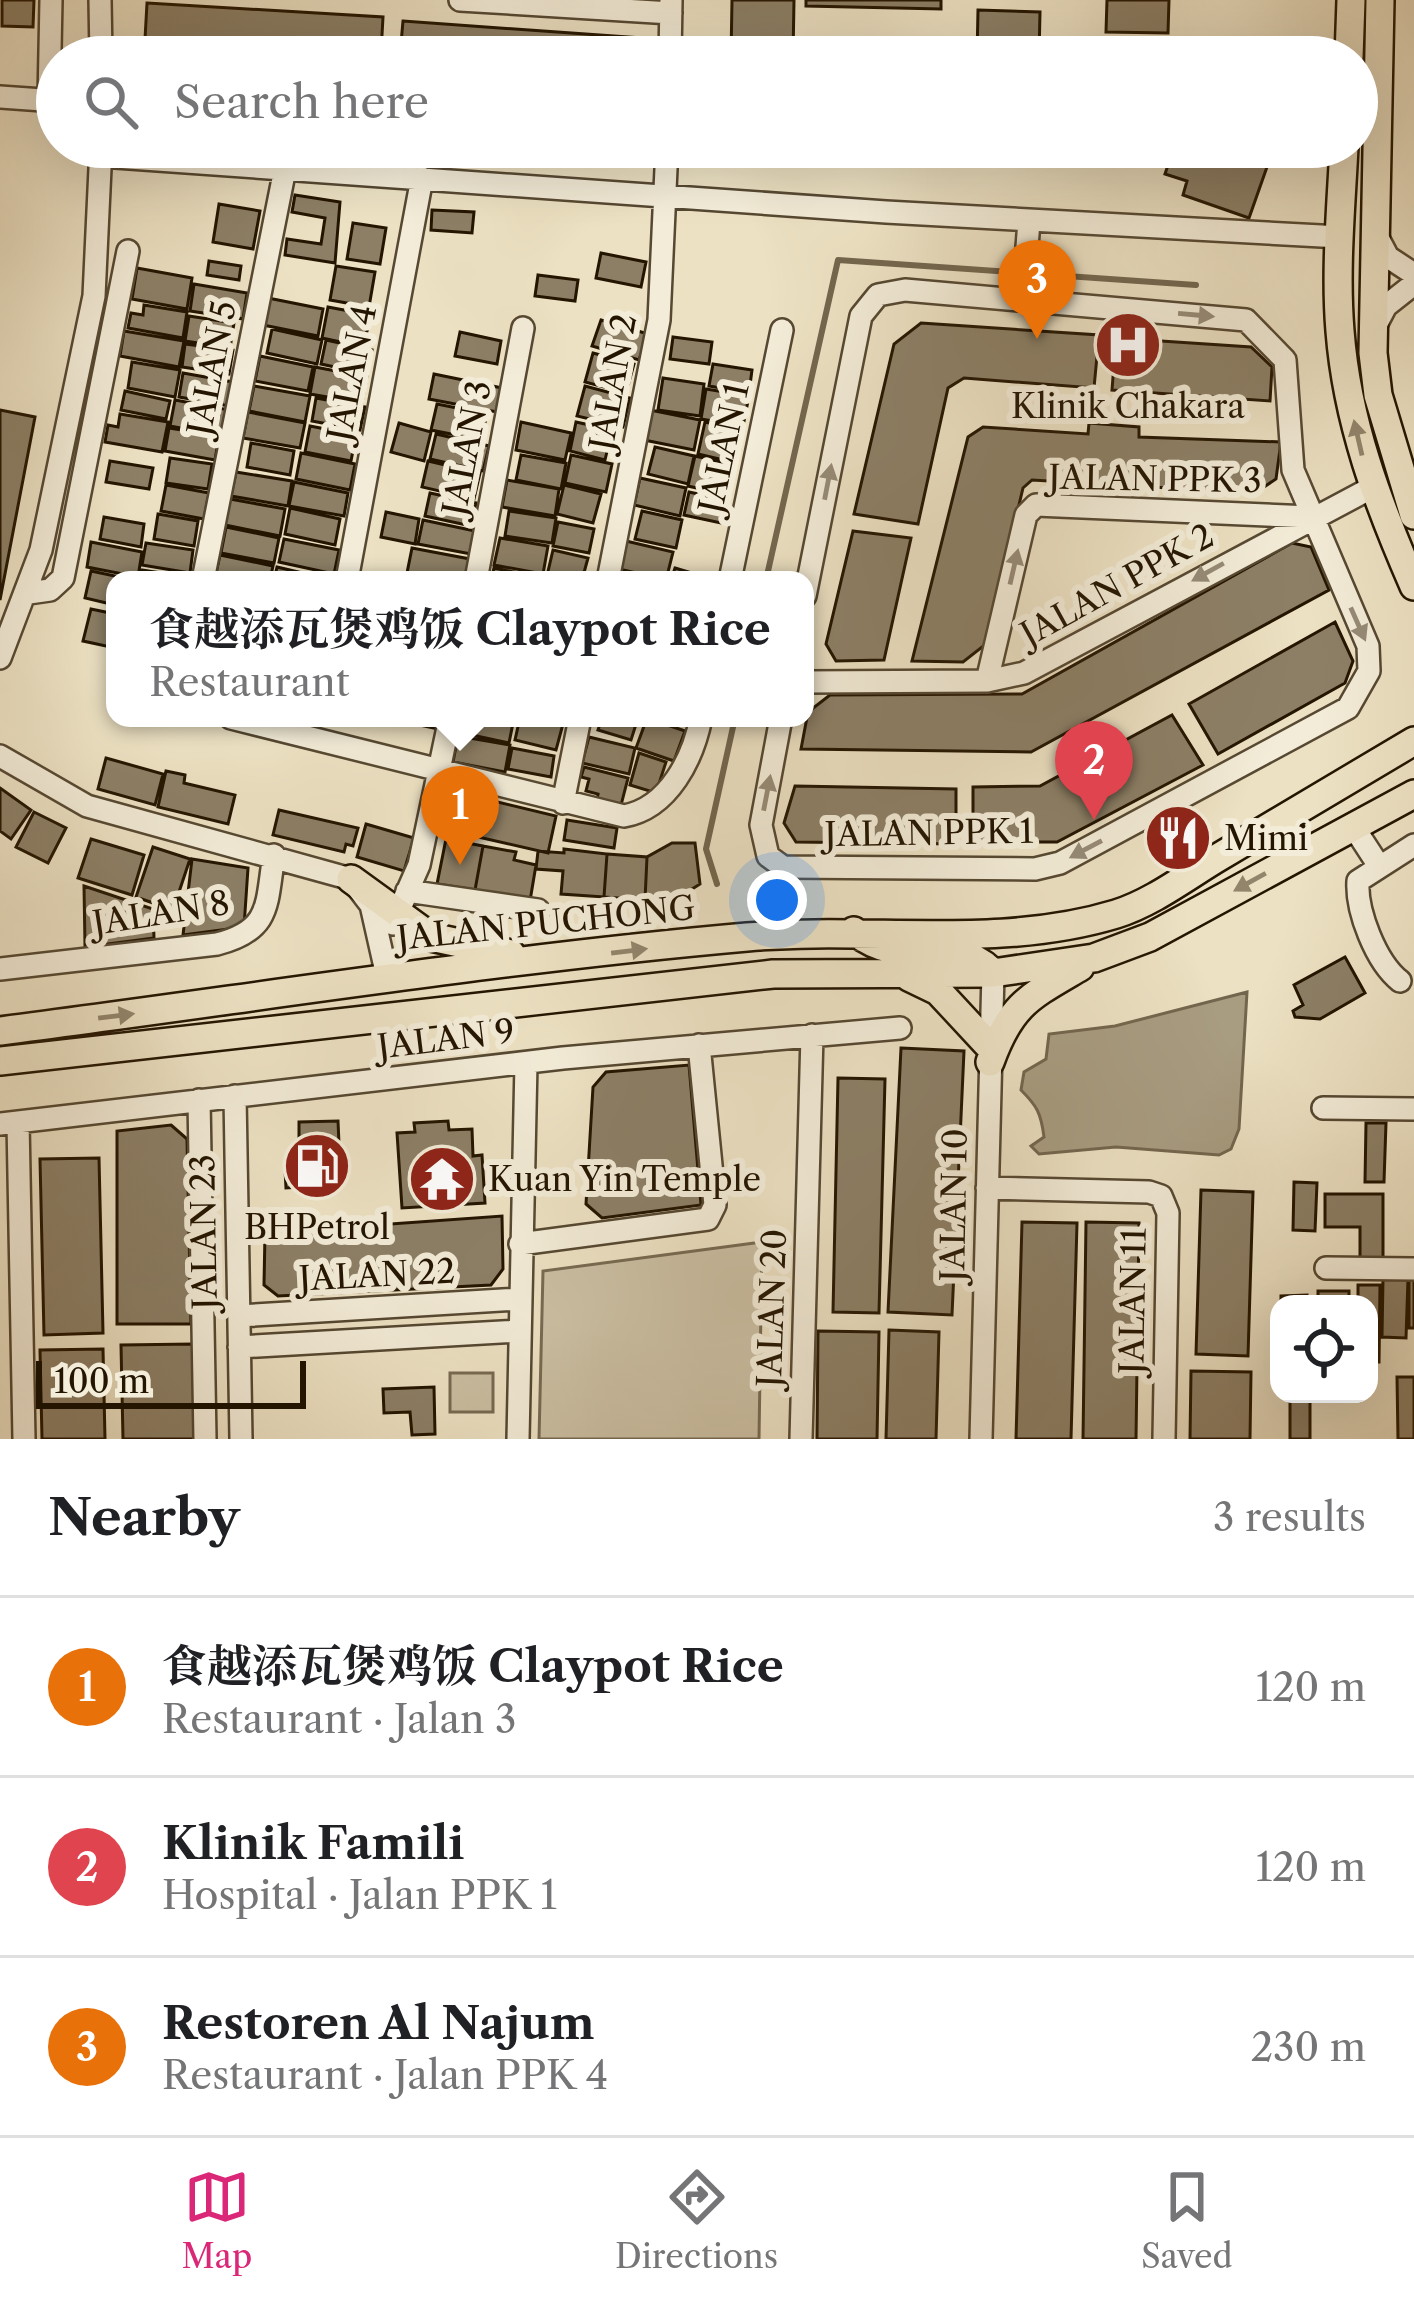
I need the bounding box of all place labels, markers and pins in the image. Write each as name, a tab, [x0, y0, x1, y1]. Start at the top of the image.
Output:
pin: 3	[998, 240, 1076, 339]
hospital icon: Klinik Chakara	[1093, 310, 1163, 380]
place label: Klinik Chakara	[1011, 386, 1246, 427]
pin: 2	[1055, 721, 1133, 820]
pin: 1	[421, 766, 499, 865]
restaurant icon: Mimi	[1143, 803, 1213, 873]
place label: Mimi	[1224, 818, 1308, 859]
fuel station icon: BHPetrol	[282, 1131, 352, 1201]
temple icon: Kuan Yin Temple	[407, 1144, 477, 1214]
place label: Kuan Yin Temple	[488, 1159, 761, 1200]
place label: BHPetrol	[244, 1207, 390, 1248]

